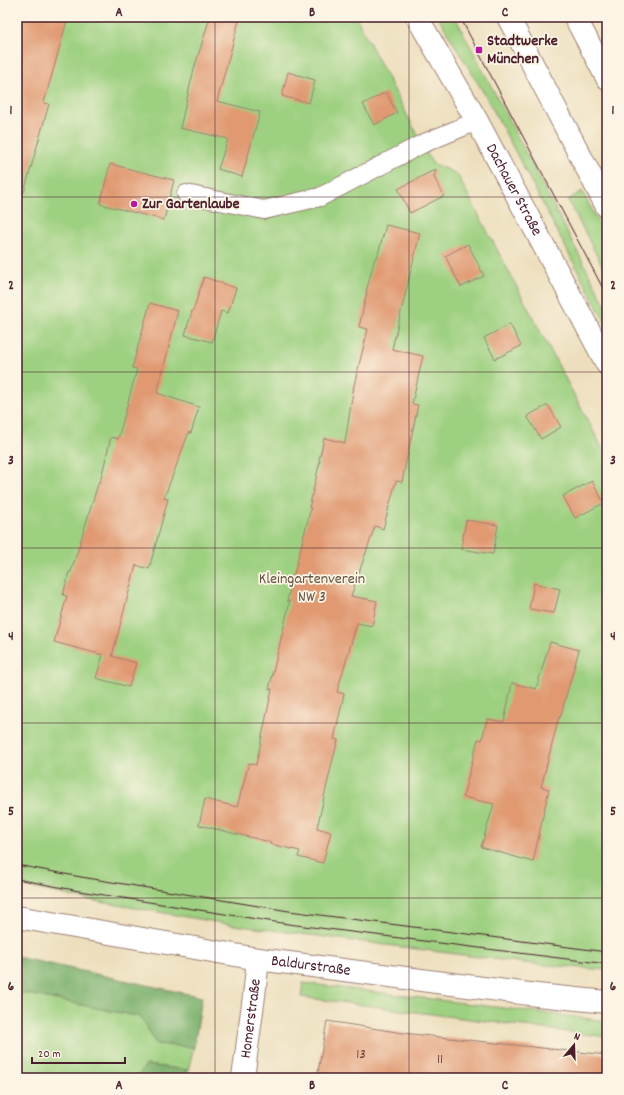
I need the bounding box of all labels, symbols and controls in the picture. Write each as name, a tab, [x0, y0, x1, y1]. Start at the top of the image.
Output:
text: A	[115, 4, 123, 23]
text: B	[309, 4, 315, 23]
text: C	[502, 4, 509, 23]
place label: Stadtwerke München	[487, 30, 558, 71]
marker: Stadtwerke München	[474, 45, 484, 55]
text: 1	[10, 102, 13, 121]
text: 1	[612, 102, 615, 121]
street label: Dachauer Straße	[480, 139, 548, 240]
place label: Zur Gartenlaube	[142, 193, 240, 216]
marker: Zur Gartenlaube	[129, 199, 139, 209]
text: 2	[8, 277, 14, 296]
text: 2	[610, 277, 616, 296]
text: 3	[8, 452, 14, 471]
text: 3	[610, 452, 616, 471]
park label: Kleingartenverein NW 3	[259, 568, 365, 609]
text: 4	[8, 628, 14, 647]
text: 4	[610, 628, 616, 647]
text: 5	[8, 803, 14, 822]
text: 5	[610, 803, 616, 822]
street label: Baldurstraße	[270, 949, 352, 982]
text: 6	[8, 978, 15, 997]
street label: Homerstraße	[234, 978, 267, 1060]
text: 6	[610, 978, 617, 997]
north arrow	[554, 1025, 594, 1065]
text: N	[571, 1029, 582, 1046]
scale bar	[32, 1039, 125, 1065]
house number: 13	[356, 1045, 366, 1065]
text: 20 m	[38, 1046, 61, 1063]
house number: 11	[437, 1050, 443, 1070]
text: A	[115, 1077, 123, 1095]
text: B	[309, 1077, 315, 1095]
text: C	[502, 1077, 509, 1095]

